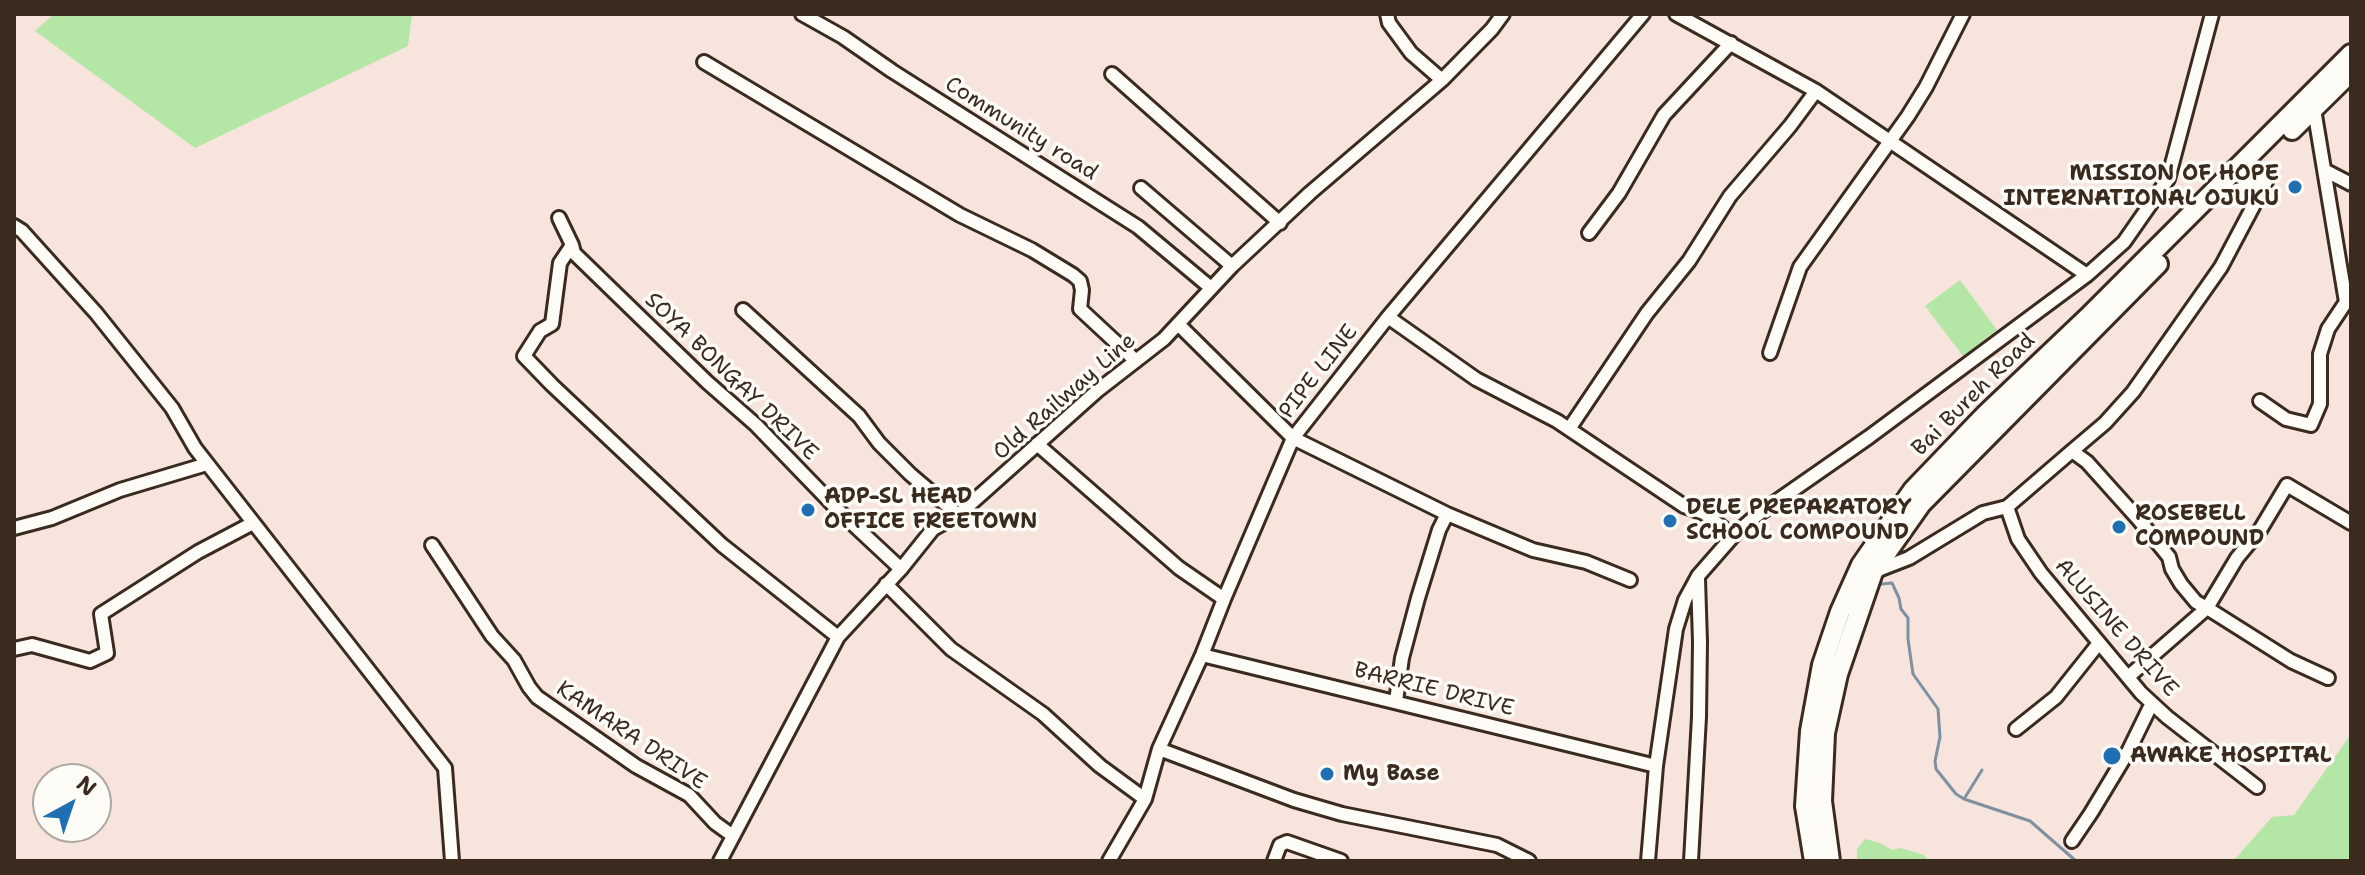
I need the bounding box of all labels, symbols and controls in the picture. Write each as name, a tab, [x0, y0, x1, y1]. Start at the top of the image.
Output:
street label: Community road	[940, 71, 1102, 187]
place label: MISSION OF HOPE INTERNATIONAL OJUKU	[2003, 161, 2279, 212]
marker: MISSION OF HOPE INTERNATIONAL OJUKU	[2286, 178, 2304, 196]
street label: SOYA BONGAY DRIVE	[639, 287, 823, 467]
street label: PIPE LINE	[1274, 320, 1364, 424]
street label: Old Railway Line	[988, 328, 1142, 466]
street label: Bai Bureh Road	[1907, 328, 2041, 462]
place label: ADP-SL HEAD OFFICE FREETOWN	[824, 484, 1037, 536]
place label: DELE PREPARATORY SCHOOL COMPOUND	[1686, 495, 1912, 546]
marker: ADP-SL HEAD OFFICE FREETOWN	[799, 501, 817, 519]
place label: ROSEBELL COMPOUND	[2135, 501, 2264, 552]
marker: DELE PREPARATORY SCHOOL COMPOUND	[1661, 512, 1679, 530]
marker: ROSEBELL COMPOUND	[2110, 518, 2128, 536]
street label: ALUSINE DRIVE	[2049, 553, 2183, 703]
street label: BARRIE DRIVE	[1351, 657, 1517, 723]
street label: KAMARA DRIVE	[551, 676, 711, 796]
place label: AWAKE HOSPITAL	[2130, 743, 2332, 769]
marker: AWAKE HOSPITAL	[2101, 745, 2123, 767]
place label: My Base	[1343, 761, 1440, 787]
north arrow	[32, 763, 112, 843]
marker: My Base	[1318, 765, 1336, 783]
text: N	[70, 769, 102, 802]

